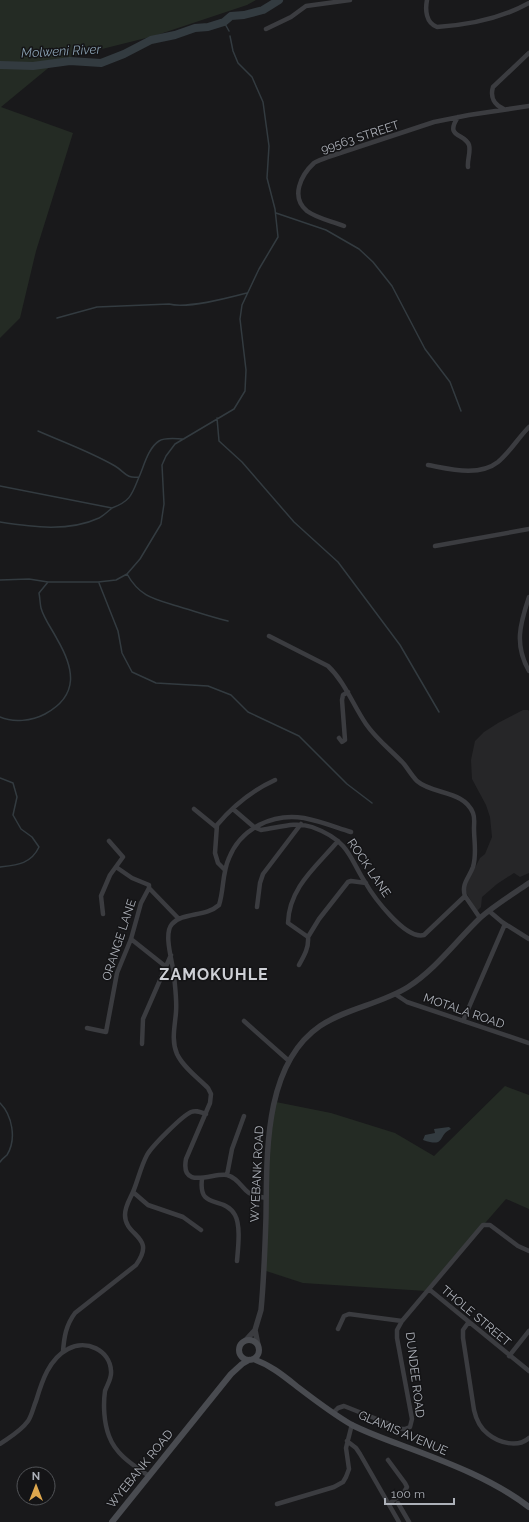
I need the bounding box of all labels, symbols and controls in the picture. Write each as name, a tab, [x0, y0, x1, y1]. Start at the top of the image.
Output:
water label: Molweni River	[21, 41, 102, 61]
street label: 99563 STREET	[319, 118, 402, 156]
street label: ROCK LANE	[344, 836, 394, 900]
street label: ORANGE LANE	[99, 897, 139, 983]
district label: ZAMOKUHLE	[159, 965, 269, 984]
street label: MOTALA ROAD	[422, 991, 507, 1032]
street label: WYEBANK ROAD	[247, 1125, 267, 1223]
street label: THOLE STREET	[438, 1283, 514, 1350]
street label: DUNDEE ROAD	[403, 1331, 427, 1419]
street label: GLAMIS AVENUE	[356, 1408, 450, 1458]
street label: WYEBANK ROAD	[104, 1427, 176, 1511]
north arrow	[16, 1466, 56, 1506]
text: N	[32, 1470, 40, 1483]
scale bar	[385, 1480, 454, 1506]
text: 100 m	[391, 1487, 425, 1501]

